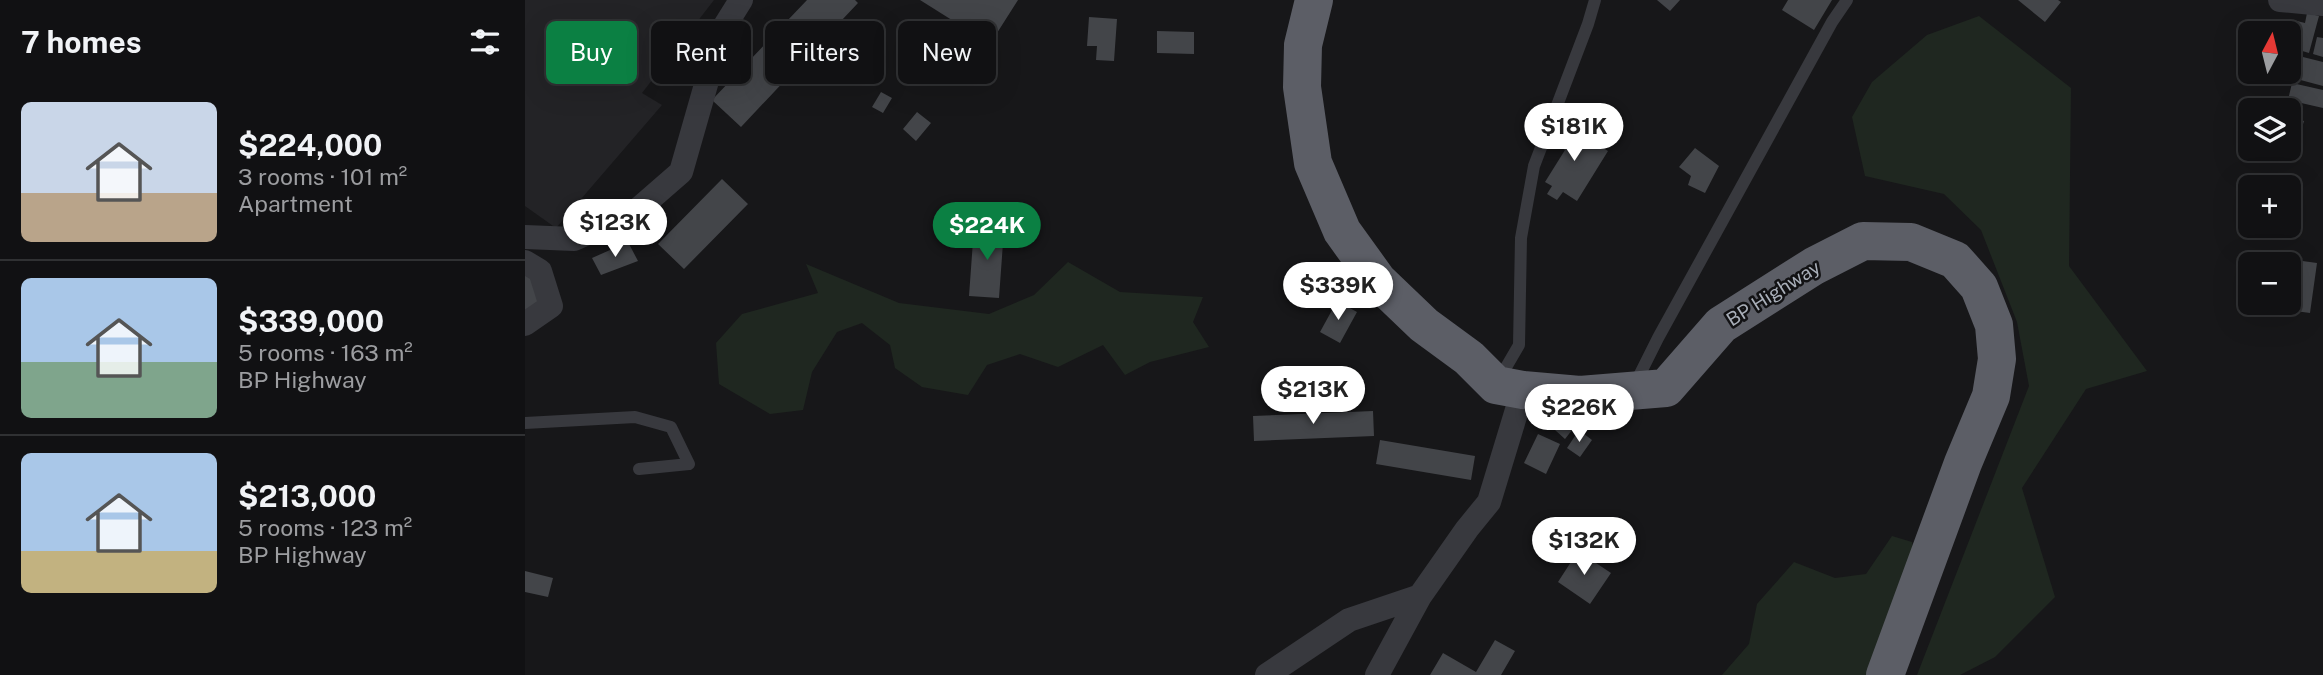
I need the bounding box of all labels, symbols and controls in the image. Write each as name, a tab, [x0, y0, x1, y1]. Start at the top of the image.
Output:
chip: Buy	[546, 21, 637, 84]
chip: Rent	[651, 21, 751, 84]
chip: Filters	[765, 21, 884, 84]
chip: New	[898, 21, 996, 84]
north arrow	[2238, 21, 2301, 84]
map controls	[2238, 21, 2301, 315]
icon: filters	[466, 23, 504, 61]
text: 7 homes	[21, 24, 142, 60]
button: layers	[2238, 98, 2301, 161]
pin: $181K	[1525, 104, 1623, 163]
text: $181K	[1540, 112, 1608, 139]
text: $224,000	[238, 127, 382, 163]
icon: home	[77, 130, 161, 214]
text: 3 rooms · 101 m²	[238, 163, 407, 190]
button: +	[2238, 175, 2301, 238]
text: Apartment	[238, 190, 353, 217]
pin: $123K	[566, 200, 664, 259]
pin: $224K	[938, 202, 1036, 262]
text: $123K	[579, 208, 651, 235]
text: $224K	[949, 211, 1025, 238]
button: −	[2238, 252, 2301, 315]
street label: BP Highway	[1722, 256, 1824, 330]
pin: $339K	[1289, 262, 1387, 322]
text: $339K	[1299, 271, 1377, 298]
text: $339,000	[238, 303, 384, 339]
icon: home	[77, 306, 161, 390]
text: 5 rooms · 163 m²	[238, 339, 413, 366]
text: BP Highway	[238, 366, 367, 393]
pin: $213K	[1264, 366, 1362, 426]
text: $213K	[1277, 375, 1349, 402]
pin: $226K	[1530, 384, 1628, 444]
text: $226K	[1541, 393, 1617, 420]
text: $213,000	[238, 478, 376, 514]
icon: home	[77, 481, 161, 565]
text: 5 rooms · 123 m²	[238, 514, 412, 541]
pin: $132K	[1535, 518, 1633, 577]
text: $132K	[1548, 526, 1620, 553]
text: BP Highway	[238, 541, 367, 568]

